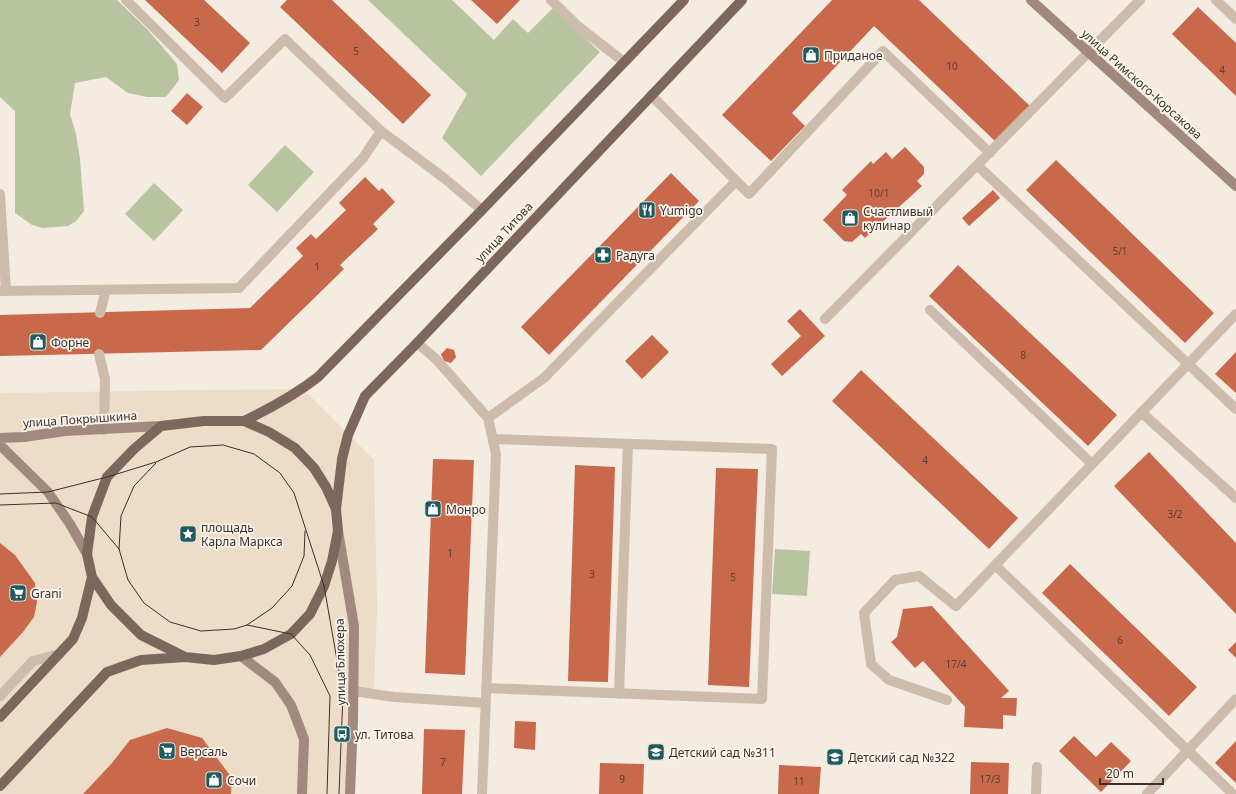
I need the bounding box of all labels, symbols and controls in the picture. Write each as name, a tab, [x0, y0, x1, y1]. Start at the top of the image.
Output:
house number: 3	[194, 15, 200, 29]
street label: улица Римского-Корсакова	[1078, 25, 1206, 143]
house number: 5	[353, 44, 359, 58]
shop icon: Приданое	[801, 45, 821, 65]
place label: Приданое	[824, 47, 883, 64]
house number: 10	[946, 59, 958, 73]
house number: 4	[1219, 63, 1225, 77]
house number: 10/1	[869, 186, 889, 200]
street label: улица Титова	[472, 198, 536, 266]
restaurant icon: Yumigo	[637, 200, 657, 220]
place label: Yumigo	[660, 202, 703, 219]
place label: Счастливый кулинар	[863, 203, 933, 234]
shop icon: Счастливый кулинар	[840, 208, 860, 228]
house number: 5/1	[1112, 244, 1128, 258]
pharmacy icon: Радуга	[593, 245, 613, 265]
place label: Радуга	[616, 247, 655, 264]
house number: 1	[314, 260, 320, 274]
shop icon: Форне	[28, 332, 48, 352]
place label: Форне	[51, 334, 90, 351]
house number: 8	[1020, 348, 1026, 362]
street label: улица Покрышкина	[22, 407, 138, 431]
house number: 4	[922, 453, 928, 467]
shop icon: Монро	[423, 499, 443, 519]
place label: Монро	[446, 501, 486, 518]
house number: 3/2	[1167, 507, 1183, 521]
place label: площадь Карла Маркса	[201, 519, 283, 550]
place icon: площадь Карла Маркса	[178, 524, 198, 544]
house number: 1	[447, 546, 453, 560]
house number: 3	[589, 567, 595, 581]
house number: 5	[730, 570, 736, 584]
supermarket icon: Grani	[8, 583, 28, 603]
place label: Grani	[31, 585, 62, 602]
street label: улица Блюхера	[331, 618, 349, 706]
house number: 6	[1117, 633, 1123, 647]
house number: 17/4	[946, 657, 967, 671]
bus stop icon: ул. Титова	[332, 724, 352, 744]
place label: ул. Титова	[355, 726, 414, 743]
supermarket icon: Версаль	[157, 741, 177, 761]
school or university icon: Детский сад №311	[646, 742, 666, 762]
place label: Версаль	[180, 743, 228, 760]
place label: Детский сад №311	[669, 744, 776, 761]
school or university icon: Детский сад №322	[825, 747, 845, 767]
place label: Детский сад №322	[848, 749, 955, 766]
house number: 7	[440, 755, 446, 769]
scale bar	[1100, 760, 1163, 786]
text: 20 m	[1106, 765, 1134, 782]
shop icon: Сочи	[204, 770, 224, 790]
place label: Сочи	[227, 772, 256, 789]
house number: 9	[619, 772, 625, 786]
house number: 17/3	[980, 772, 1001, 786]
house number: 11	[793, 774, 805, 788]

